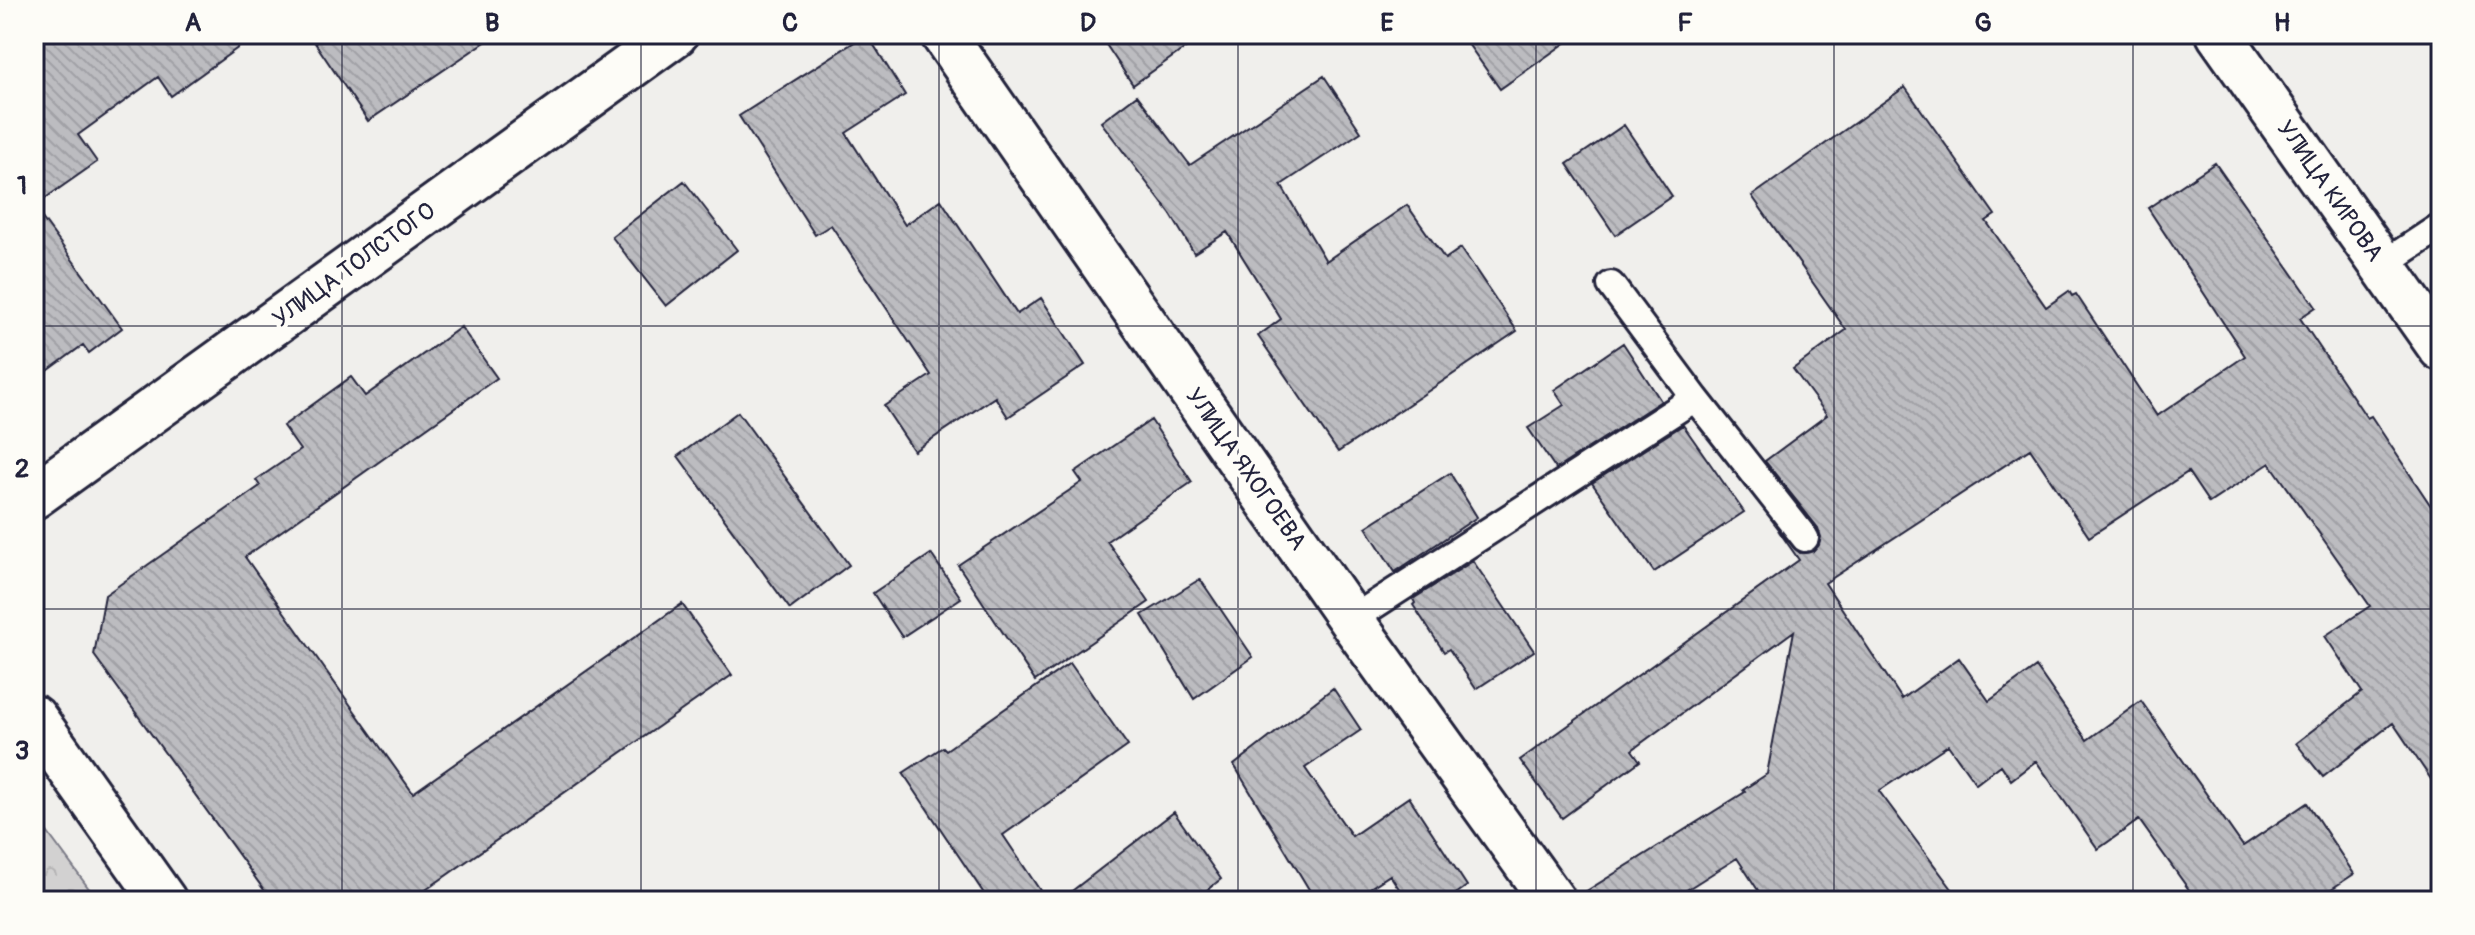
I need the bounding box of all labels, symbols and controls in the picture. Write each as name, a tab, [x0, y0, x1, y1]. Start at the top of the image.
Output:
text: A	[185, 7, 202, 39]
text: B	[485, 7, 499, 39]
text: C	[782, 7, 798, 39]
text: D	[1080, 7, 1096, 39]
text: E	[1380, 7, 1394, 39]
text: F	[1677, 7, 1693, 39]
text: G	[1974, 7, 1992, 39]
text: H	[2274, 7, 2290, 39]
street label: УЛИЦА КИРОВА	[2271, 115, 2389, 267]
text: 1	[17, 170, 27, 202]
street label: УЛИЦА ТОЛСТОГО	[267, 196, 441, 334]
street label: УЛИЦА ЯХОГОЕВА	[1179, 382, 1313, 556]
text: 2	[15, 453, 29, 485]
text: 3	[15, 735, 29, 767]

